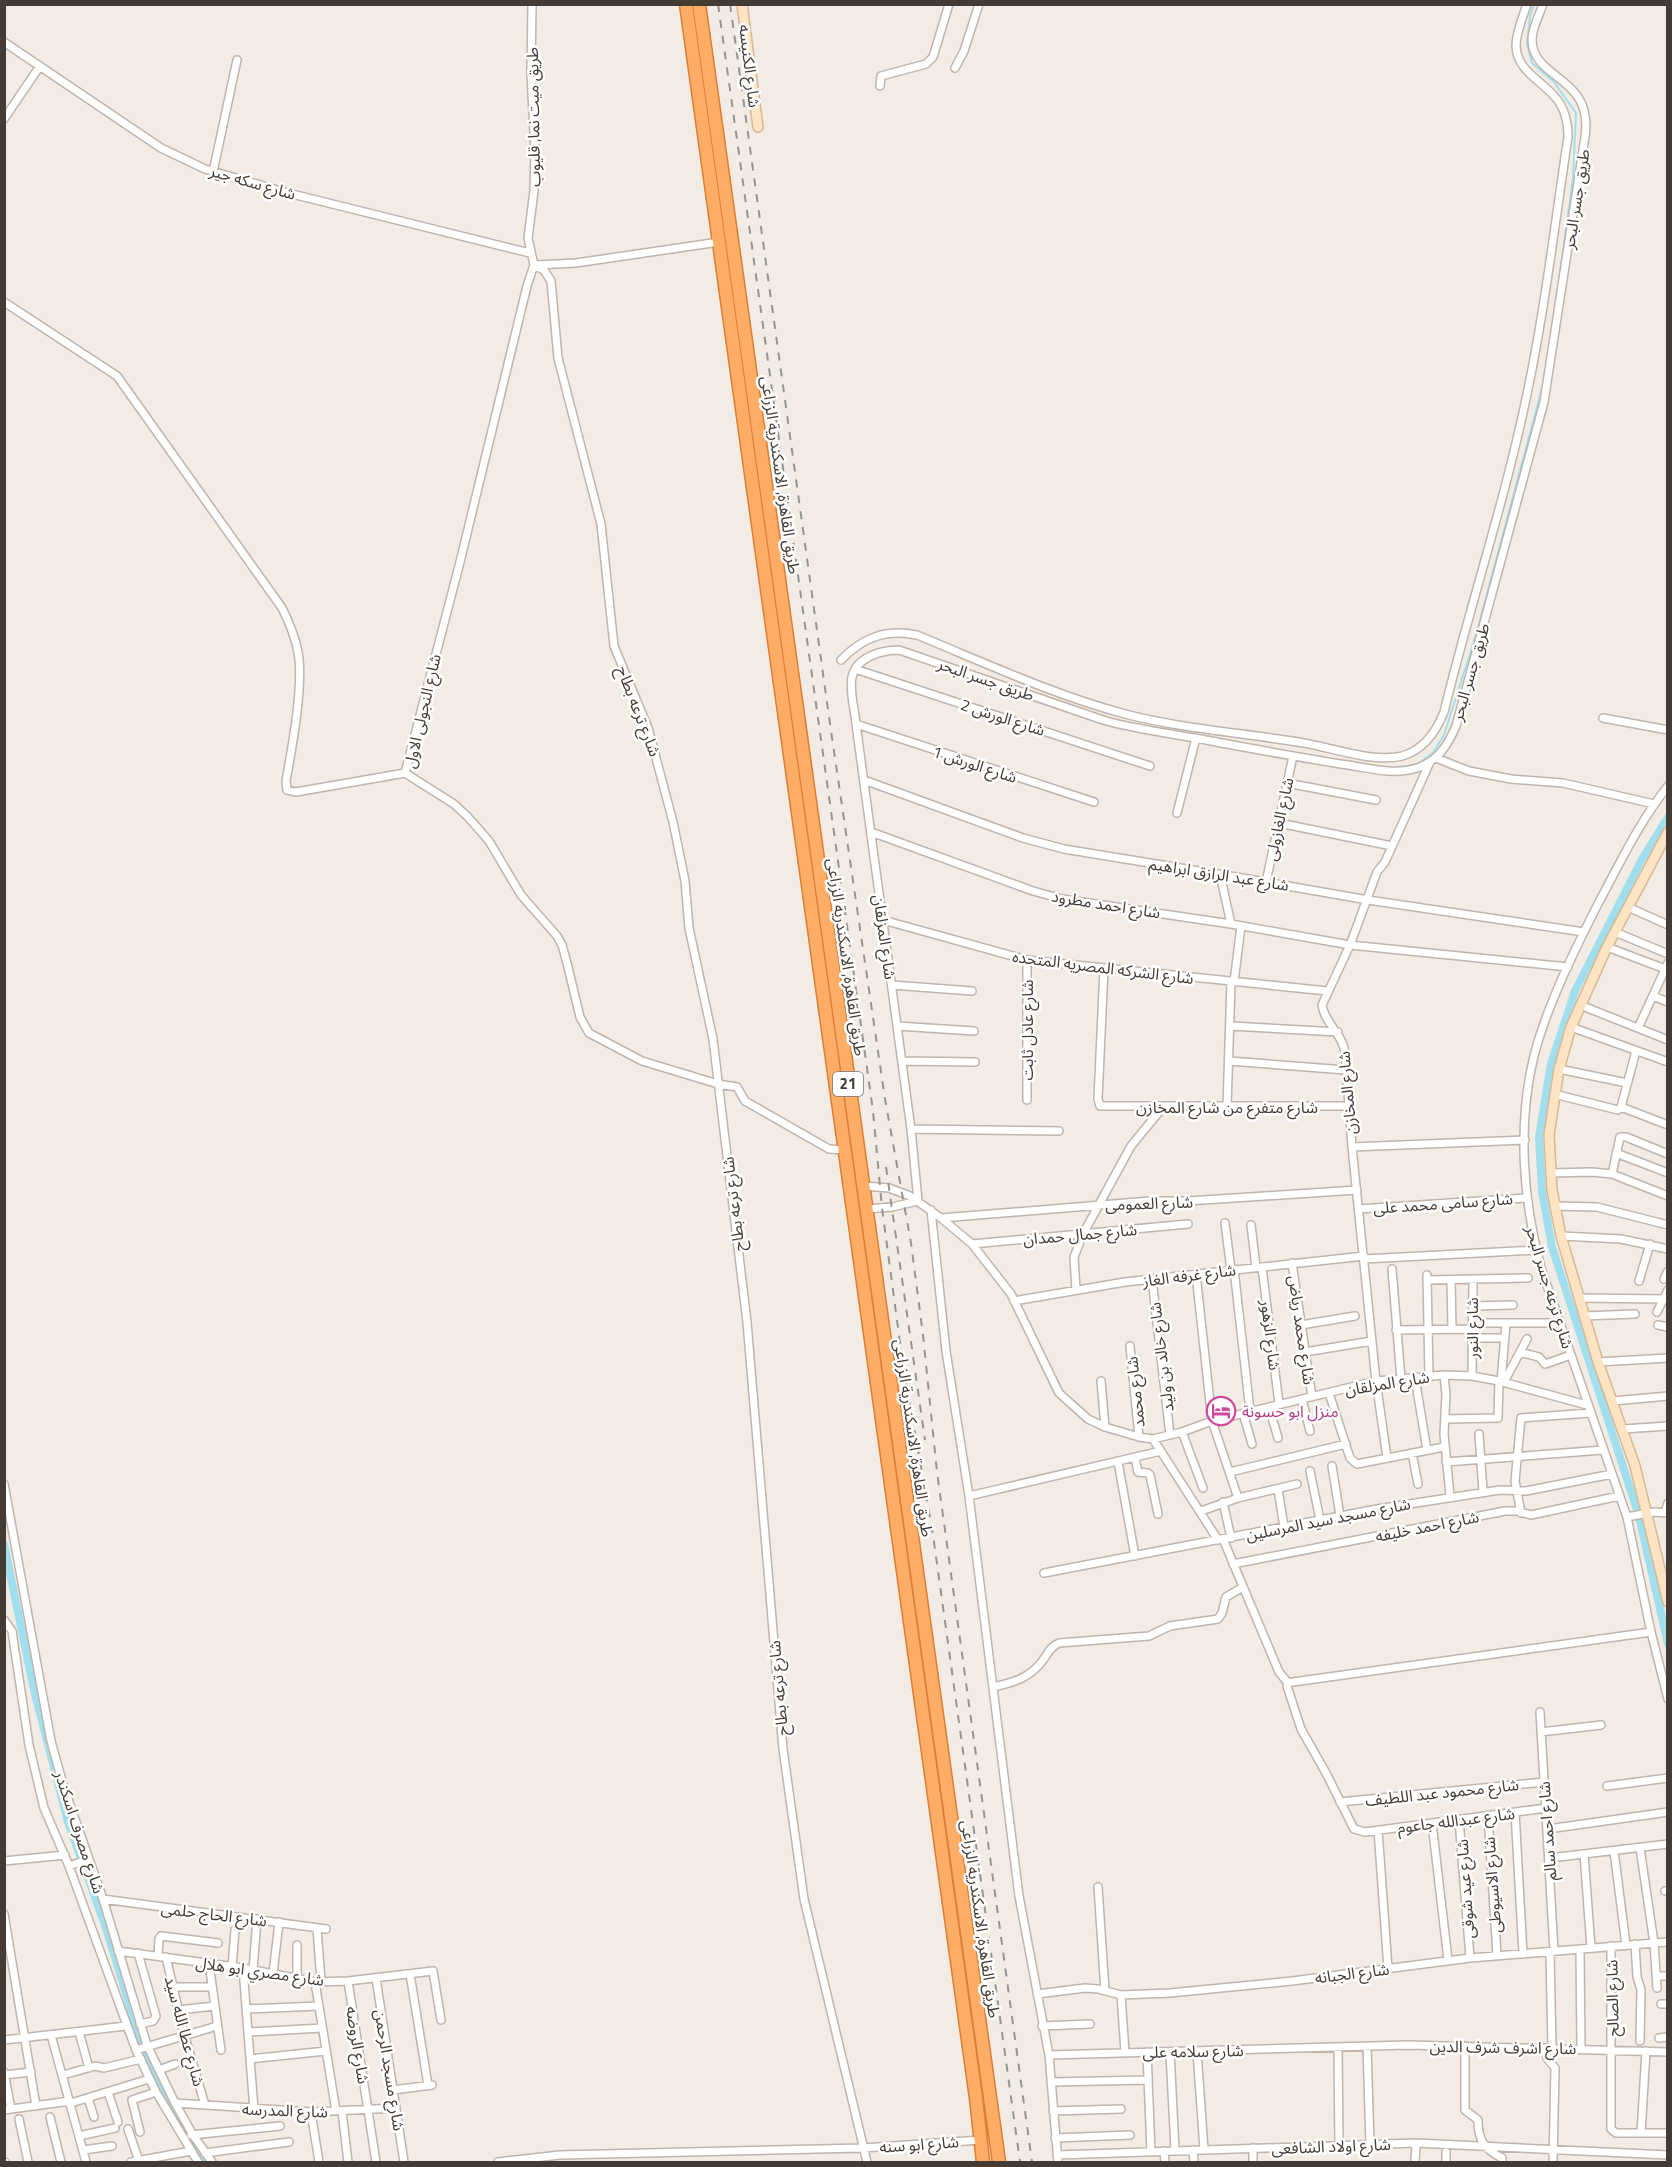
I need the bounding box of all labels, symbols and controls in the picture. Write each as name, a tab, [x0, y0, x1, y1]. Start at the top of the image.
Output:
street label: شارع الكنيسه	[732, 23, 767, 109]
street label: طريق ميت نما, قليوب	[520, 47, 546, 187]
street label: طريق جسر البحر	[1556, 147, 1596, 252]
street label: شارع سكه جير	[206, 158, 299, 207]
street label: طريق القاهرة, الاسكندرية الزراعى	[755, 375, 807, 576]
street label: طريق جسر البحر	[1444, 620, 1495, 725]
street label: شارع النجولى الاول	[397, 651, 448, 771]
street label: طريق جسر البحر	[933, 651, 1038, 707]
street label: شارع ترعه بطاح	[610, 662, 667, 760]
street label: شارع الورش 2	[957, 692, 1048, 743]
street label: شارع الورش 1	[929, 739, 1020, 790]
street label: شارع الغازولى	[1258, 775, 1301, 863]
street label: شارع عبد الرازق ابراهيم	[1147, 851, 1291, 898]
street label: طريق القاهرة, الاسكندرية الزراعى	[821, 857, 873, 1058]
street label: شارع احمد مطرود	[1050, 884, 1162, 925]
street label: شارع المزلقان	[866, 893, 903, 981]
street label: شارع الشركه المصريه المتحده	[1011, 944, 1195, 991]
street label: شارع عادل ثابت	[1015, 980, 1040, 1080]
street label: شارع المخازن	[1331, 1050, 1364, 1136]
road number: 21	[833, 1072, 863, 1096]
street label: شارع متفرع من شارع المخازن	[1136, 1095, 1318, 1120]
street label: شارع ترعه بطاح	[715, 1155, 752, 1253]
street label: شارع سامى محمد على	[1372, 1186, 1514, 1221]
street label: شارع العمومى	[1105, 1189, 1193, 1218]
street label: شارع جمال حمدان	[1022, 1217, 1138, 1252]
street label: شارع ترعه جسر البحر	[1519, 1222, 1580, 1352]
street label: شارع غرفه الغاز	[1140, 1257, 1237, 1294]
street label: شارع محمد رياض	[1281, 1274, 1322, 1386]
street label: شارع الزهور	[1254, 1297, 1287, 1372]
street label: شارع النور	[1460, 1297, 1485, 1360]
street label: شارع خالد بن وليد	[1142, 1301, 1181, 1413]
street label: طريق القاهرة, الاسكندرية الزراعى	[888, 1338, 940, 1539]
street label: شارع محمد	[1119, 1355, 1152, 1429]
street label: شارع المزلقان	[1343, 1364, 1431, 1403]
hotel icon: منزل ابو حسونة	[1205, 1395, 1237, 1427]
place label: منزل ابو حسونة	[1242, 1399, 1339, 1423]
street label: شارع مسجد سيد المرسلين	[1243, 1491, 1413, 1548]
street label: شارع احمد خليفه	[1373, 1504, 1481, 1549]
street label: شارع ترعه بطاح	[762, 1639, 795, 1737]
street label: شارع مصرف اسكندر	[48, 1767, 111, 1897]
street label: شارع محمود عبد اللطيف	[1364, 1772, 1520, 1813]
street label: شارع احمد سالم	[1532, 1780, 1563, 1882]
street label: شارع عبدالله جاعوم	[1396, 1801, 1516, 1840]
street label: طريق القاهرة, الاسكندرية الزراعى	[955, 1819, 1007, 2020]
street label: شارع الاسيوطى	[1477, 1836, 1508, 1934]
street label: شارع عيد شوقى	[1450, 1838, 1481, 1940]
street label: شارع الحاج حلمى	[160, 1896, 268, 1933]
street label: شارع مصري ابو هلال	[194, 1950, 326, 1993]
street label: شارع الجبانه	[1313, 1957, 1391, 1990]
street label: شارع الصالح	[1599, 1959, 1626, 2037]
street label: شارع عطا الله سيد	[158, 1973, 211, 2089]
street label: شارع الروضه	[339, 2004, 376, 2086]
street label: شارع مسجد الرحمن	[368, 2007, 411, 2133]
street label: شارع اشرف شرف الدين	[1429, 2034, 1577, 2061]
street label: شارع سلامه على	[1142, 2038, 1244, 2065]
street label: شارع المدرسه	[241, 2097, 328, 2124]
street label: شارع ابو سنه	[878, 2129, 960, 2160]
street label: شارع اولاد الشافعى	[1271, 2132, 1391, 2161]

